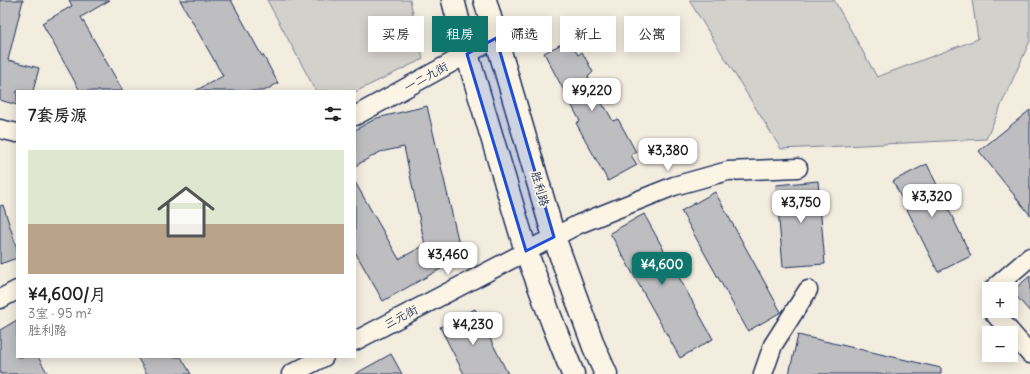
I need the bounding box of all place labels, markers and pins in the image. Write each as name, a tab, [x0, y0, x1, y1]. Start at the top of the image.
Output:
pin: ¥9,220	[559, 78, 625, 112]
pin: ¥3,380	[635, 138, 701, 172]
pin: ¥3,320	[899, 184, 965, 218]
pin: ¥3,750	[768, 190, 834, 224]
pin: ¥3,460	[415, 242, 481, 276]
pin: ¥4,600	[629, 252, 695, 286]
pin: ¥4,230	[440, 312, 506, 346]

